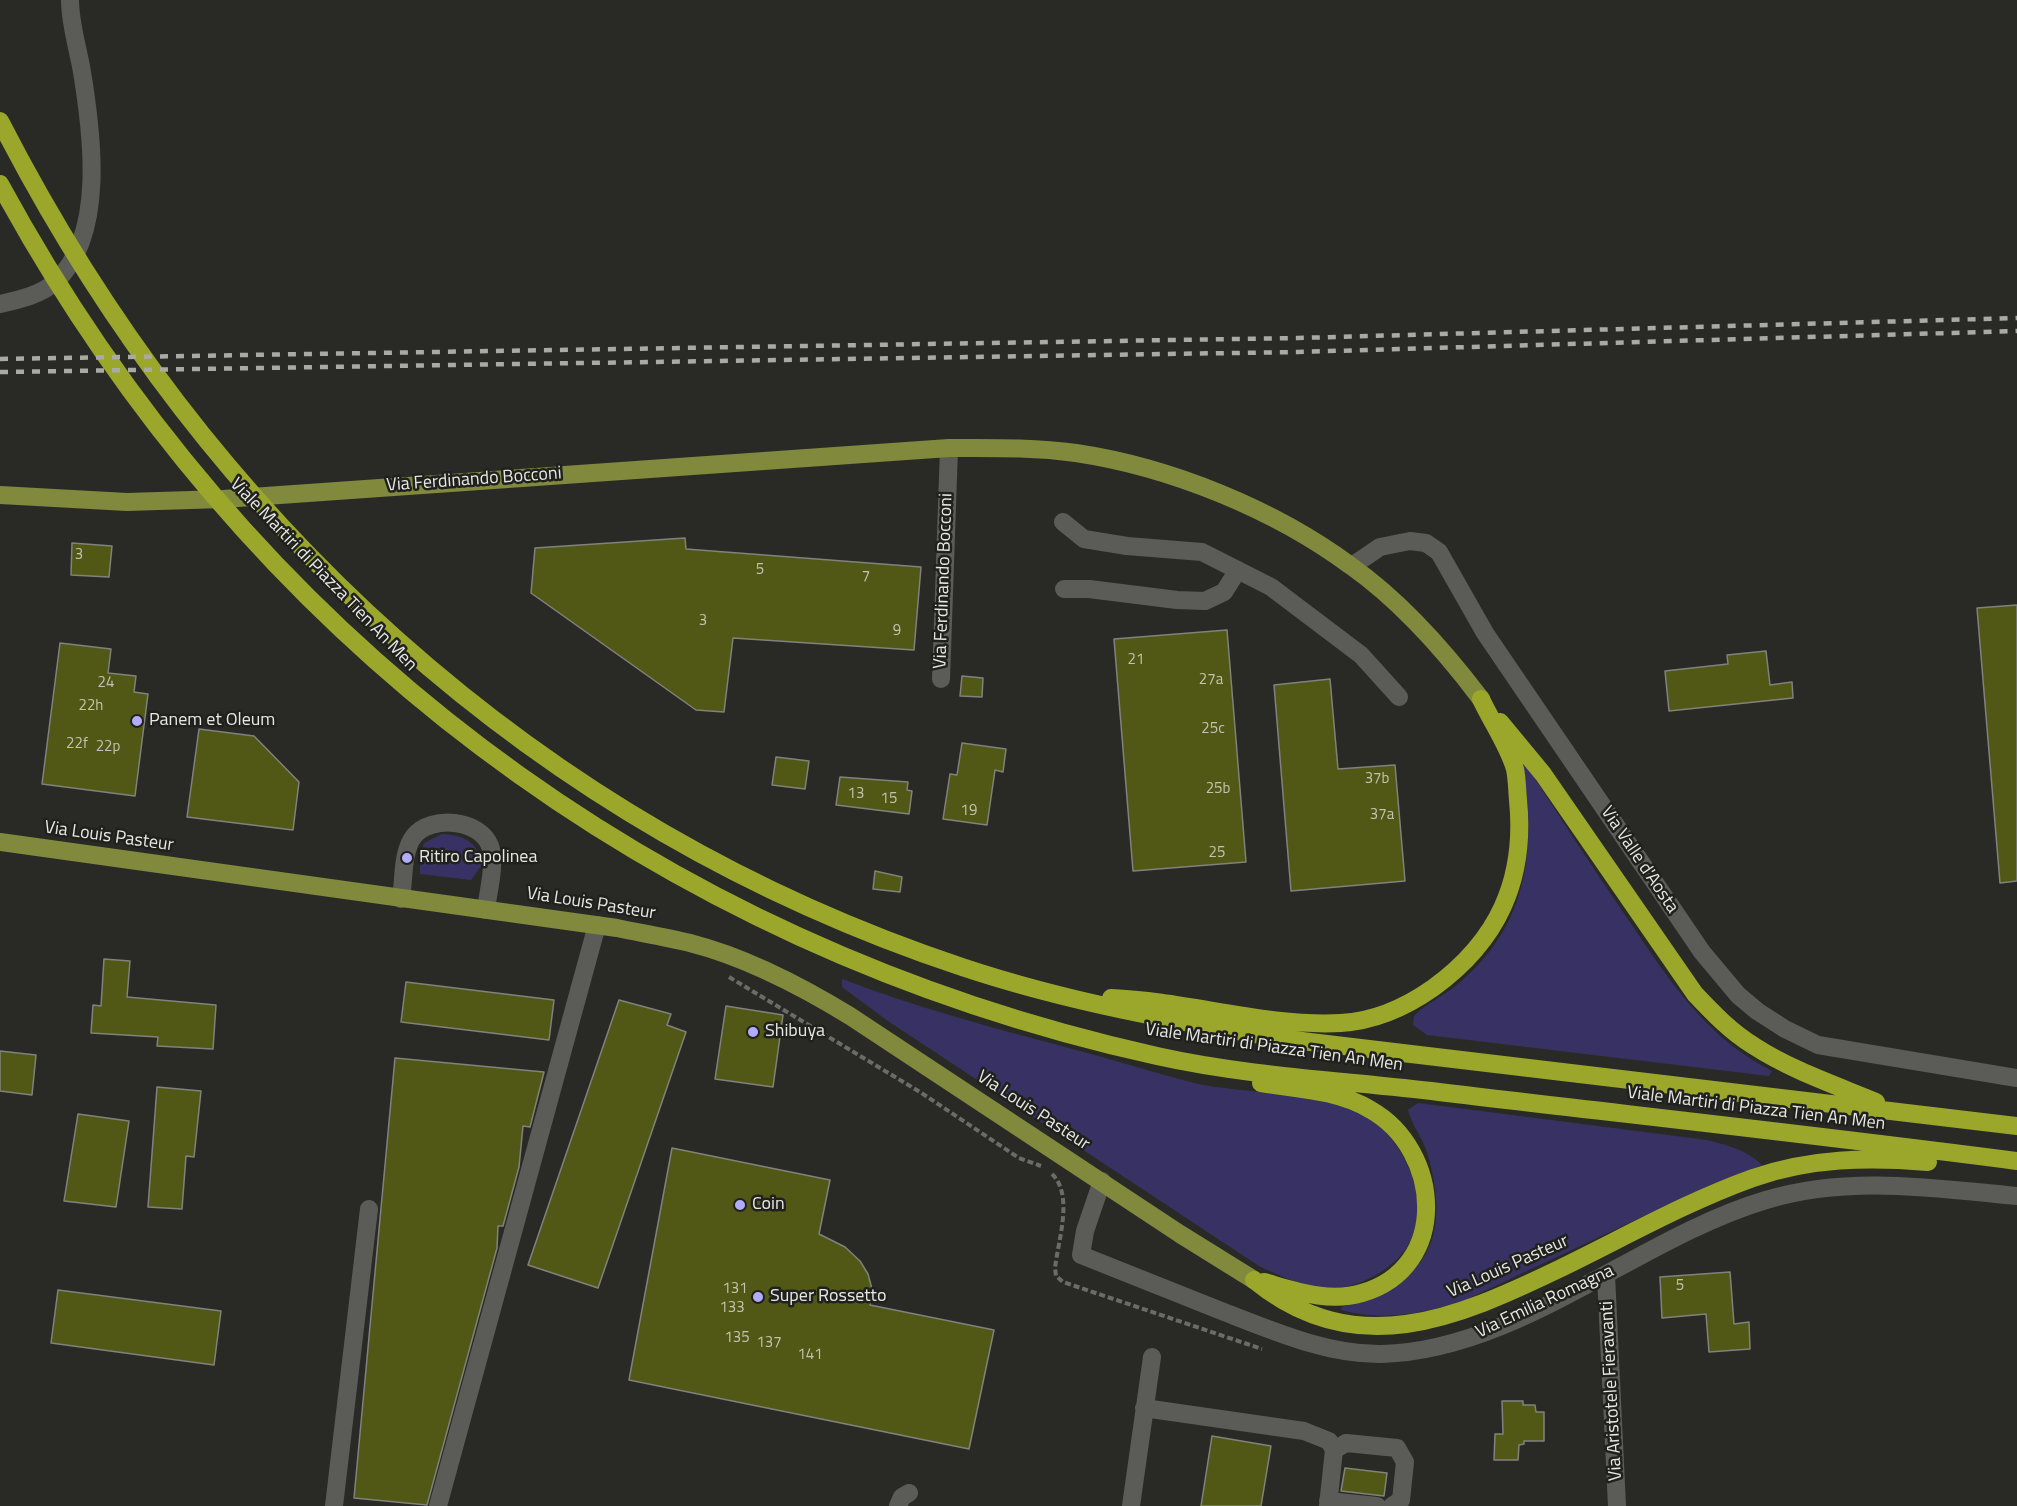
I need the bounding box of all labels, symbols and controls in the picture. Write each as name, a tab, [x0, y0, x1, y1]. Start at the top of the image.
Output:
street label: Via Ferdinando Bocconi	[386, 463, 562, 497]
street label: Viale Martiri di Piazza Tien An Men	[225, 474, 421, 676]
street label: Via Ferdinando Bocconi	[930, 493, 958, 669]
house number: 3	[75, 546, 83, 564]
house number: 5	[756, 561, 764, 579]
house number: 7	[862, 568, 870, 586]
house number: 3	[699, 612, 707, 630]
house number: 9	[893, 622, 901, 640]
house number: 21	[1128, 651, 1144, 669]
house number: 27a	[1199, 671, 1223, 689]
house number: 24	[98, 674, 114, 692]
house number: 22h	[79, 697, 103, 715]
place label: Panem et Oleum	[149, 710, 275, 732]
marker: Panem et Oleum	[130, 714, 144, 728]
house number: 25c	[1201, 720, 1225, 738]
house number: 22f	[66, 735, 88, 753]
house number: 22p	[96, 738, 120, 756]
house number: 37b	[1365, 770, 1389, 788]
house number: 25b	[1206, 780, 1230, 798]
house number: 13	[848, 785, 864, 803]
house number: 15	[881, 790, 897, 808]
house number: 19	[961, 802, 977, 820]
street label: Via Valle d'Aosta	[1595, 803, 1683, 917]
house number: 37a	[1370, 806, 1394, 824]
street label: Via Louis Pasteur	[43, 817, 175, 857]
house number: 25	[1209, 844, 1225, 862]
place label: Ritiro Capolinea	[419, 847, 537, 869]
marker: Ritiro Capolinea	[400, 851, 414, 865]
street label: Via Louis Pasteur	[525, 883, 657, 925]
street label: Viale Martiri di Piazza Tien An Men	[1144, 1019, 1404, 1077]
place label: Shibuya	[765, 1021, 825, 1043]
marker: Shibuya	[746, 1025, 760, 1039]
street label: Via Louis Pasteur	[972, 1066, 1094, 1156]
street label: Viale Martiri di Piazza Tien An Men	[1626, 1082, 1886, 1136]
place label: Coin	[752, 1194, 785, 1216]
marker: Coin	[733, 1198, 747, 1212]
street label: Via Louis Pasteur	[1444, 1231, 1572, 1303]
street label: Via Emilia Romagna	[1473, 1261, 1617, 1343]
house number: 5	[1676, 1277, 1684, 1295]
house number: 131	[722, 1280, 748, 1298]
place label: Super Rossetto	[770, 1286, 886, 1308]
marker: Super Rossetto	[751, 1290, 765, 1304]
house number: 133	[719, 1299, 745, 1317]
street label: Via Aristotele Fieravanti	[1597, 1301, 1627, 1481]
house number: 135	[724, 1329, 750, 1347]
house number: 137	[756, 1334, 782, 1352]
house number: 141	[797, 1346, 823, 1364]

